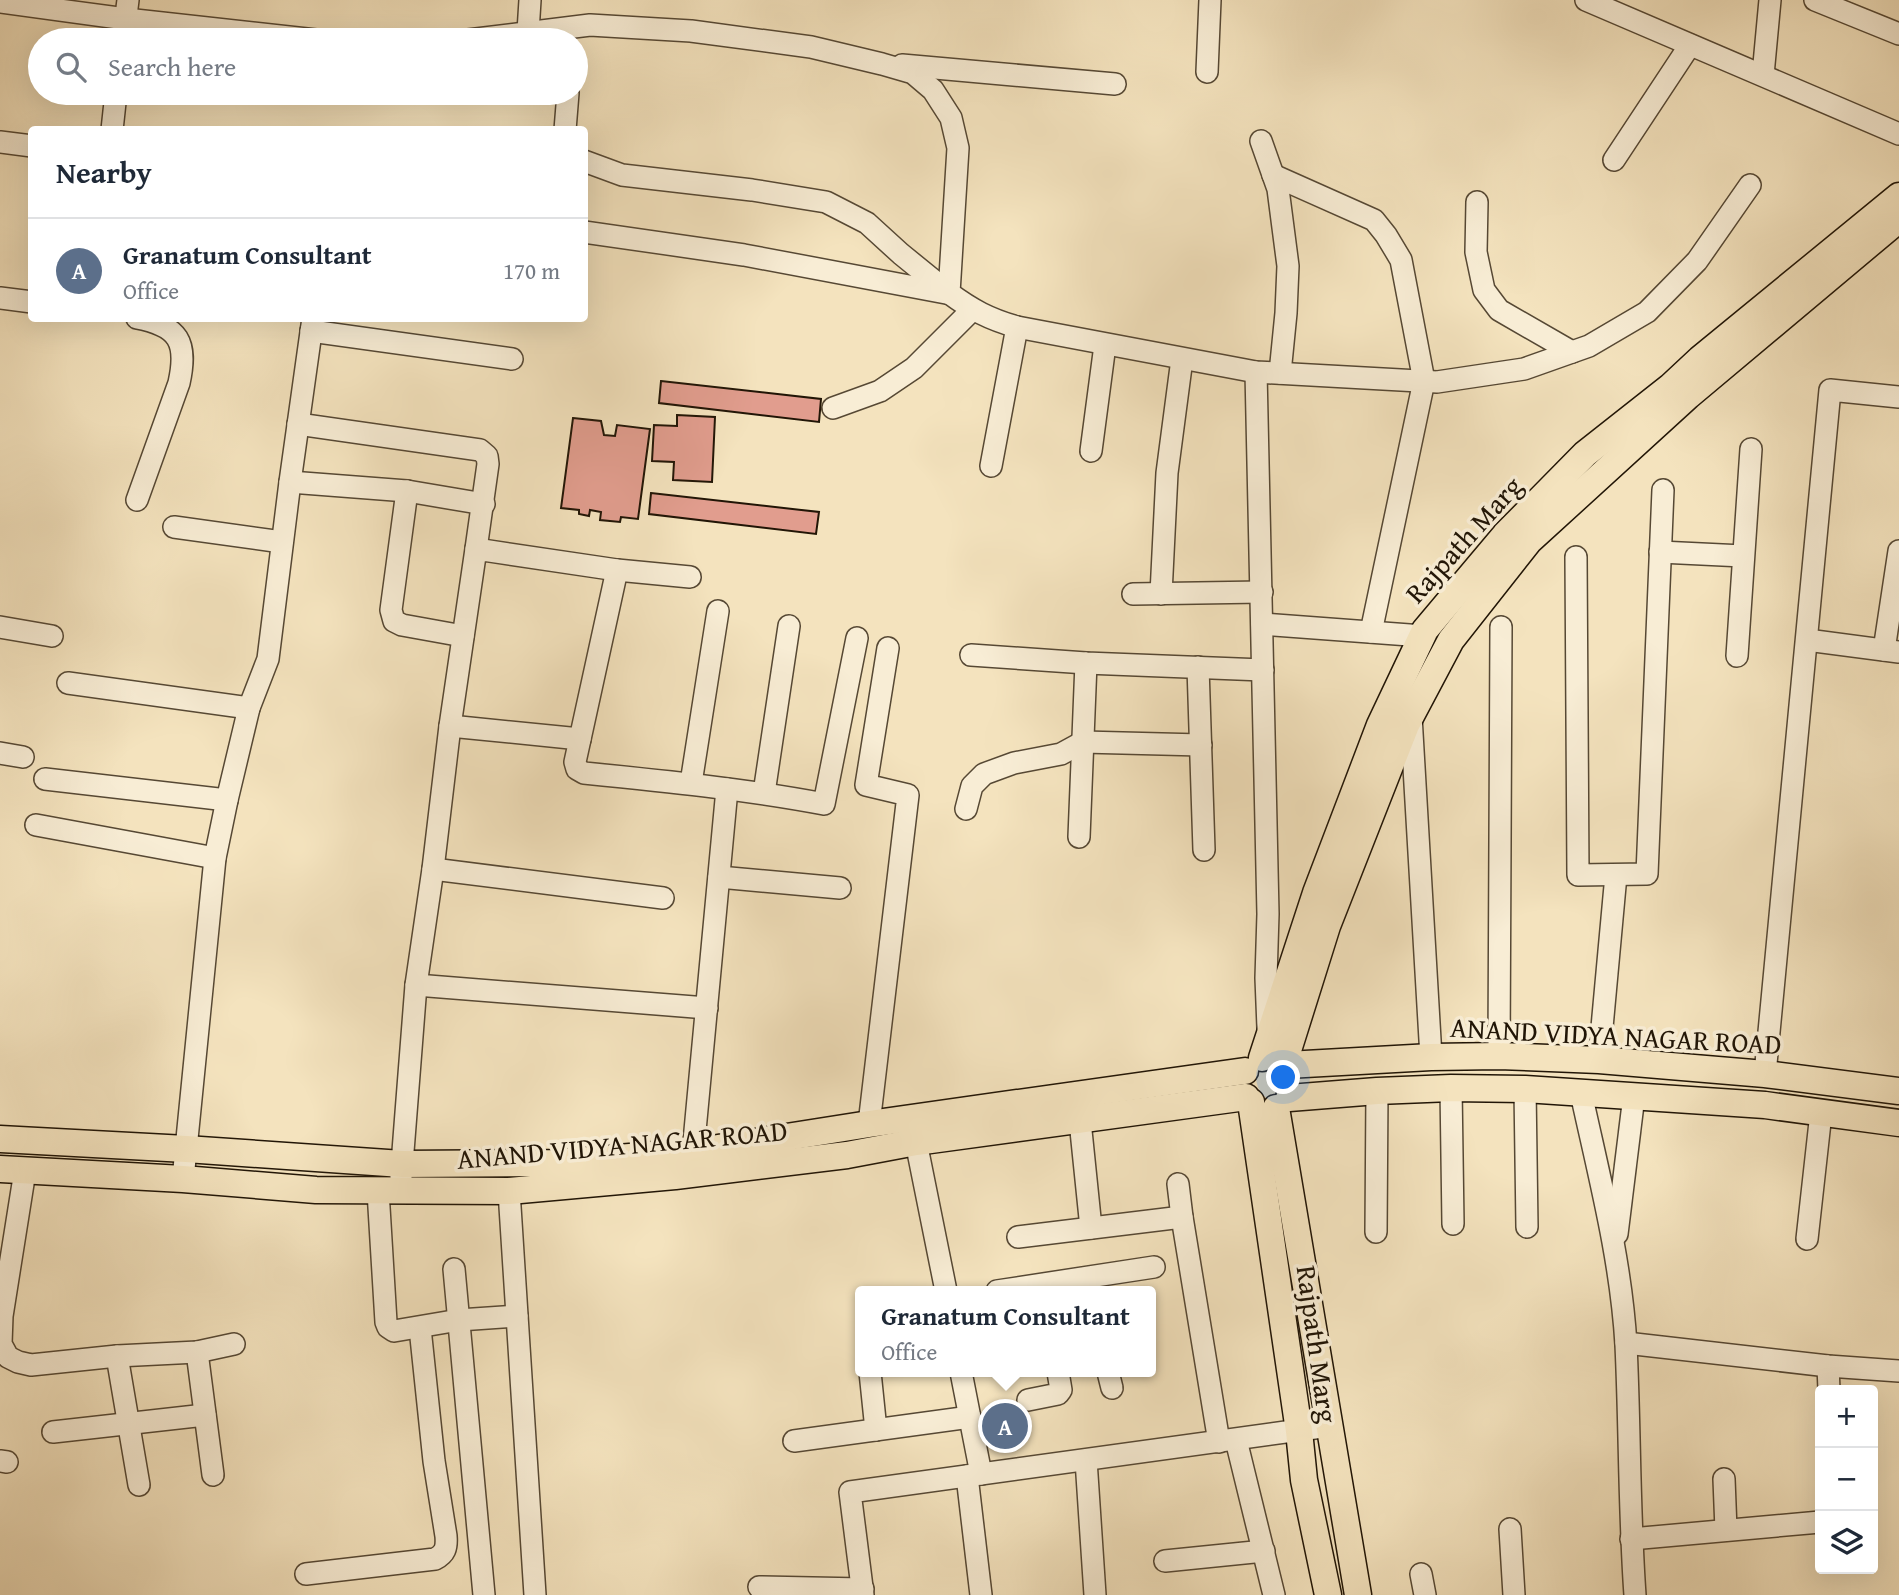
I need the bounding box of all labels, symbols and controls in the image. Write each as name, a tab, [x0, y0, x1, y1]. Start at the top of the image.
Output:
search box	[28, 28, 588, 105]
text: Search here	[108, 47, 236, 86]
icon: search	[52, 48, 90, 86]
text: Nearby	[56, 150, 152, 194]
text: Granatum Consultant	[123, 235, 372, 274]
text: A	[72, 254, 86, 287]
text: 170 m	[503, 254, 560, 287]
text: Office	[123, 274, 179, 307]
street label: Rajpath Marg	[1395, 466, 1531, 612]
street label: ANAND VIDYA NAGAR ROAD	[1449, 1006, 1783, 1064]
your location	[1266, 1060, 1300, 1094]
street label: ANAND VIDYA NAGAR ROAD	[455, 1109, 789, 1179]
street label: Rajpath Marg	[1287, 1263, 1349, 1425]
popup	[855, 1286, 1156, 1377]
text: Granatum Consultant	[881, 1296, 1130, 1335]
text: Office	[881, 1335, 937, 1368]
map controls	[1815, 1385, 1878, 1574]
button: +	[1815, 1385, 1878, 1448]
pin: A	[982, 1400, 1028, 1452]
button: −	[1815, 1448, 1878, 1511]
button: layers	[1815, 1511, 1878, 1574]

